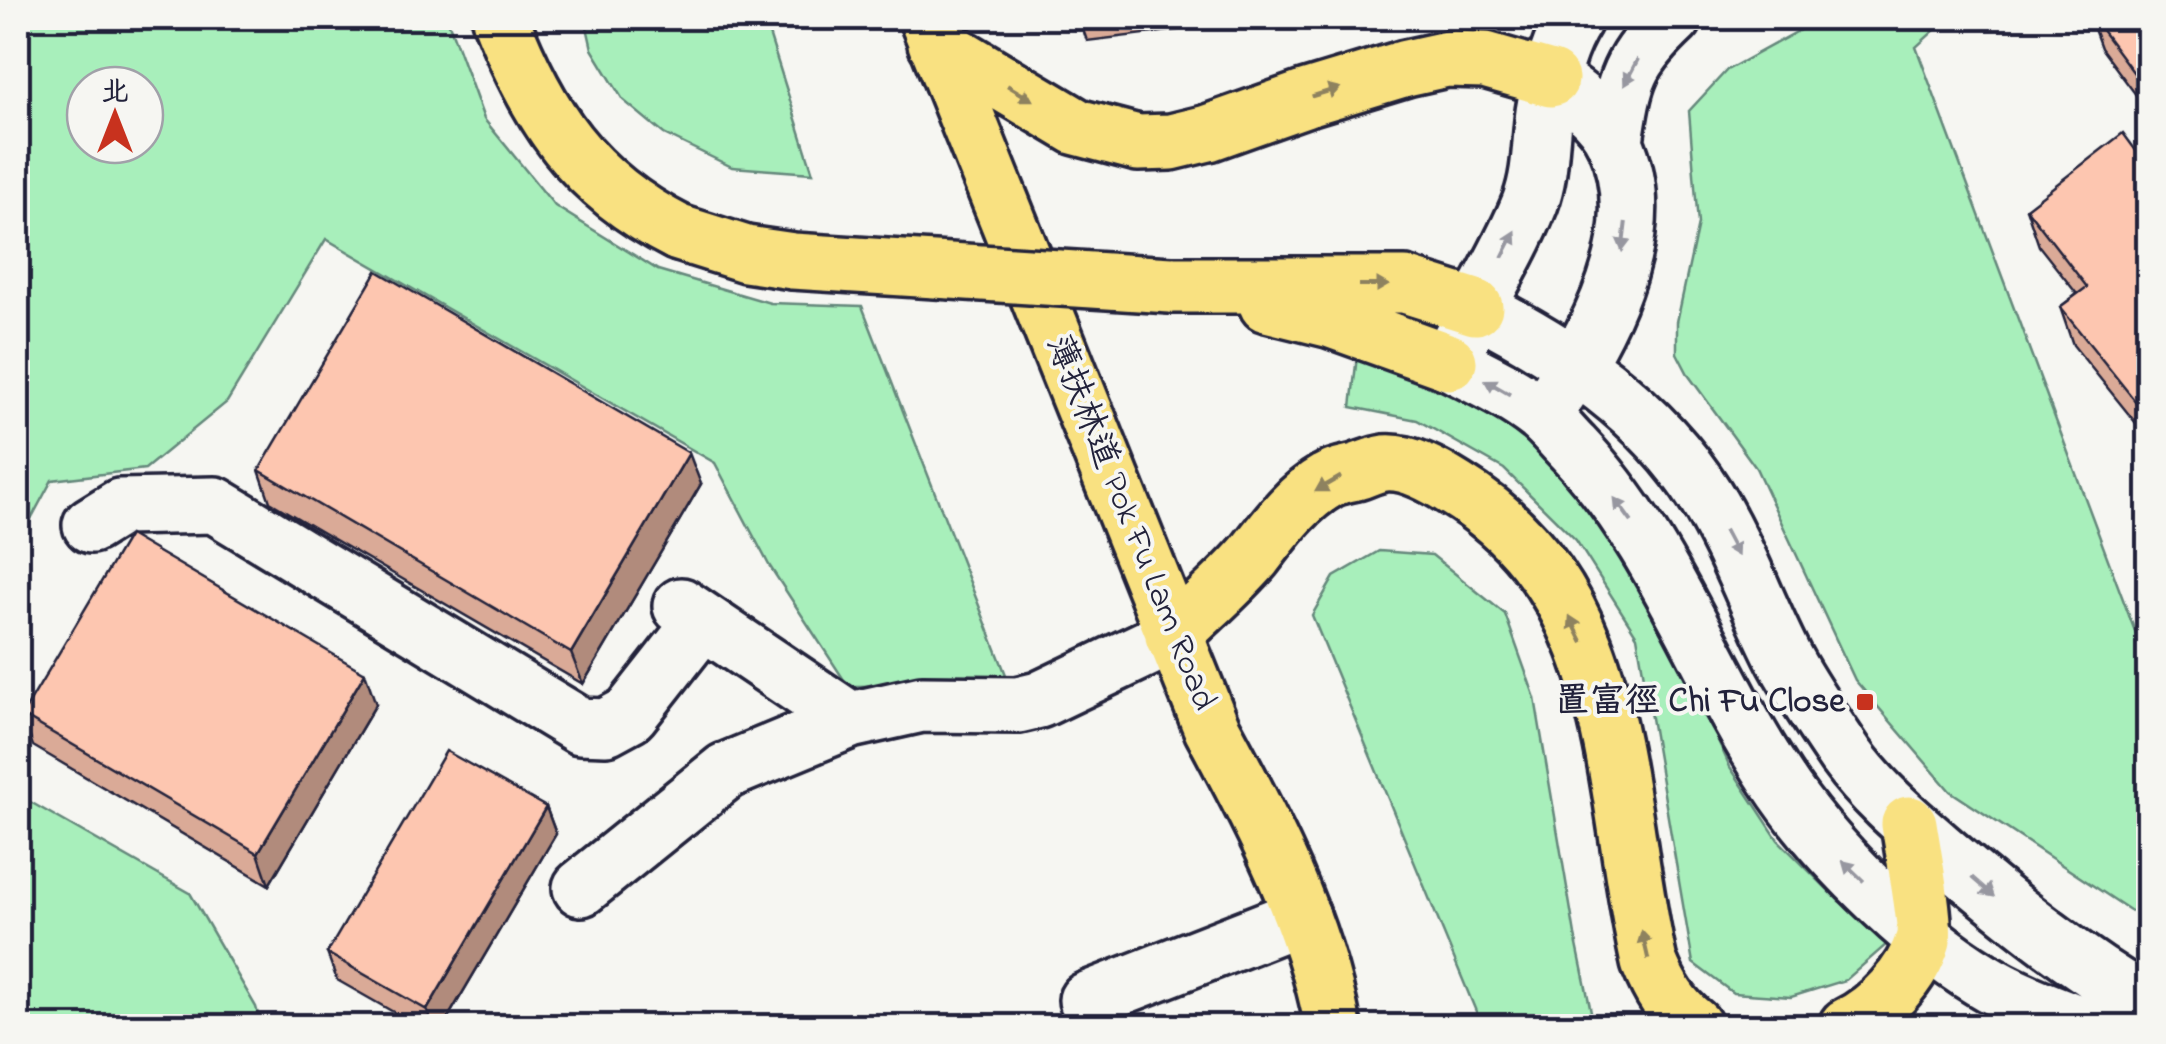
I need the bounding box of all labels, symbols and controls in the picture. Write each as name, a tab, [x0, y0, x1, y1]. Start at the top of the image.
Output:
one-way arrow	[1622, 58, 1639, 87]
north arrow	[65, 65, 165, 165]
text: 北	[101, 73, 129, 114]
one-way arrow	[1006, 84, 1034, 101]
one-way arrow	[1311, 84, 1341, 99]
one-way arrow	[1616, 221, 1632, 253]
one-way arrow	[1500, 230, 1517, 259]
one-way arrow	[1358, 277, 1390, 293]
street label: 薄扶林道 Pok Fu Lam Road	[1031, 328, 1229, 718]
one-way arrow	[1483, 379, 1511, 397]
one-way arrow	[1314, 475, 1342, 493]
one-way arrow	[1614, 497, 1633, 523]
one-way arrow	[1722, 528, 1739, 557]
one-way arrow	[1568, 615, 1585, 644]
place label: 置富徑 Chi Fu Close	[1555, 677, 1846, 728]
marker: 置富徑 Chi Fu Close	[1854, 691, 1876, 713]
one-way arrow	[1842, 859, 1866, 883]
one-way arrow	[1971, 876, 1996, 897]
one-way arrow	[1637, 930, 1652, 961]

